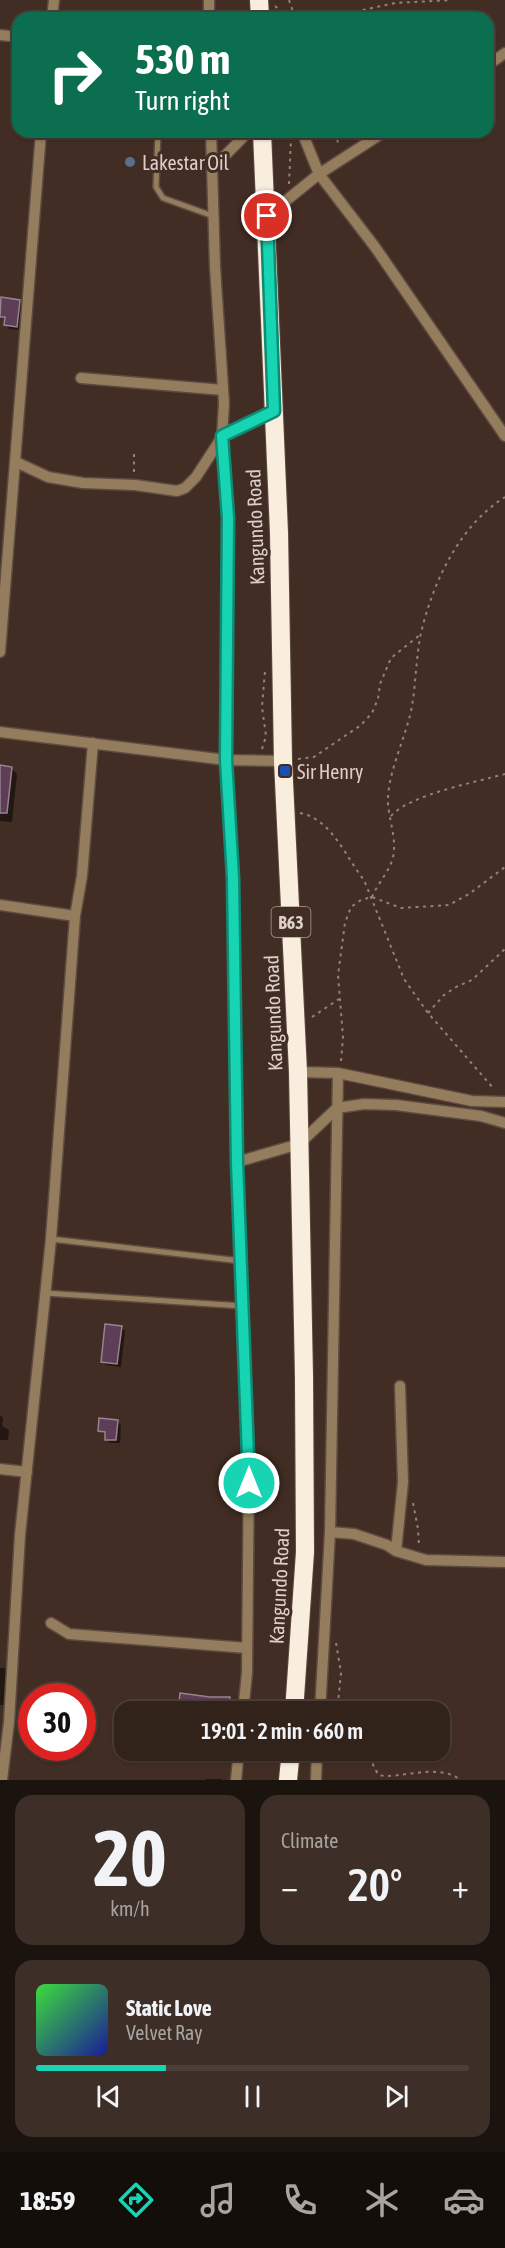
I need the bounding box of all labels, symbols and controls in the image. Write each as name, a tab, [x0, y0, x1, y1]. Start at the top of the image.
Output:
text: 530 m	[135, 35, 230, 83]
icon: right	[36, 36, 114, 114]
text: Turn right	[135, 85, 230, 116]
place label: Lakestar Oil	[142, 151, 230, 174]
marker: Lakestar Oil	[123, 155, 137, 169]
pin	[241, 190, 292, 241]
icon: arrive	[250, 199, 283, 232]
street label: Kangundo Road	[241, 469, 269, 585]
place label: Sir Henry	[297, 760, 363, 783]
marker: Sir Henry	[278, 764, 292, 778]
road number: B63	[272, 907, 310, 937]
street label: Kangundo Road	[259, 955, 287, 1071]
position arrow	[217, 1451, 281, 1515]
street label: Kangundo Road	[264, 1527, 294, 1645]
speed limit sign: 30	[18, 1683, 96, 1761]
text: 19:01 · 2 min · 660 m	[201, 1718, 363, 1744]
text: 20	[93, 1813, 167, 1903]
text: Climate	[281, 1829, 338, 1852]
text: 20°	[348, 1859, 402, 1911]
text: −	[281, 1867, 298, 1905]
text: +	[452, 1867, 469, 1905]
text: km/h	[110, 1897, 150, 1920]
text: Static Love	[126, 1995, 212, 2021]
text: Velvet Ray	[126, 2021, 203, 2044]
icon: previous	[92, 2080, 125, 2113]
icon: pause	[236, 2080, 269, 2113]
icon: next	[380, 2080, 413, 2113]
icon: directions	[115, 2179, 157, 2221]
icon: music	[197, 2179, 239, 2221]
icon: phone	[279, 2179, 321, 2221]
icon: climate	[361, 2179, 403, 2221]
icon: car	[443, 2179, 485, 2221]
text: 18:59	[20, 2185, 76, 2216]

